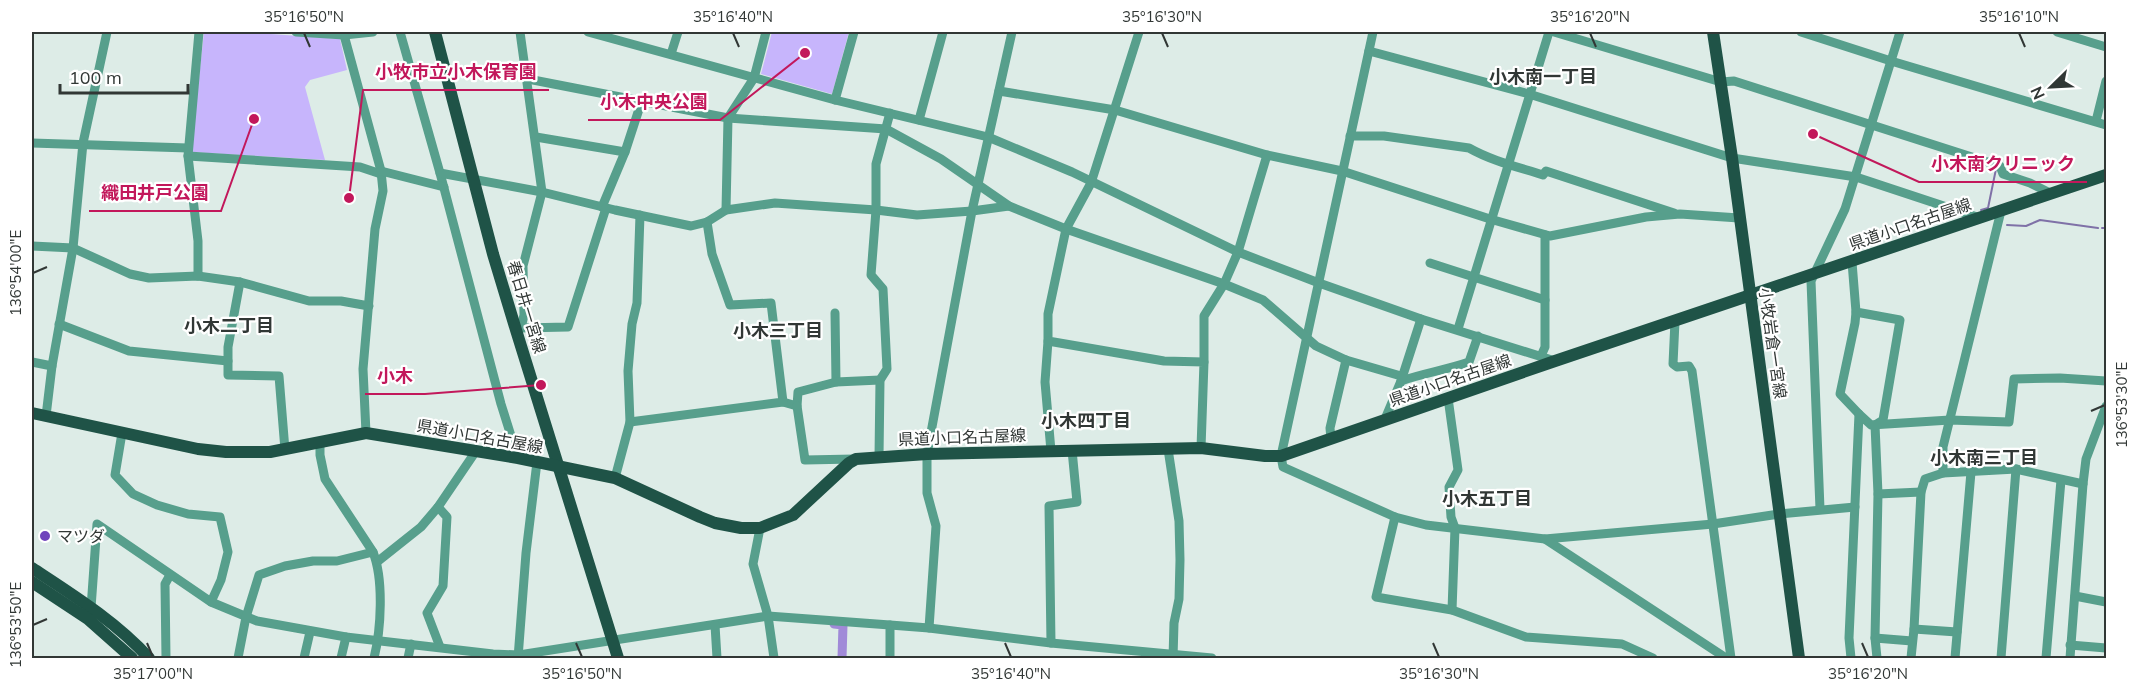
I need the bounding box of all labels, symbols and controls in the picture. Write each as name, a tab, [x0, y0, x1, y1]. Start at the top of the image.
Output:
text: 35°16'50"N	[264, 7, 344, 26]
text: 35°16'40"N	[693, 7, 773, 26]
text: 35°16'30"N	[1122, 7, 1202, 26]
text: 35°16'20"N	[1550, 7, 1630, 26]
text: 35°16'10"N	[1979, 7, 2059, 26]
callout: 小牧市立小木保育園	[363, 54, 549, 90]
scale bar	[60, 57, 188, 95]
north arrow	[2021, 57, 2081, 117]
text: 小牧市立小木保育園	[375, 60, 537, 83]
district label: 小木南一丁目	[1489, 65, 1597, 88]
text: 100 m	[69, 66, 122, 89]
callout: 小木中央公園	[588, 84, 720, 120]
text: N	[2026, 84, 2049, 103]
text: 小木中央公園	[600, 90, 708, 113]
callout: 小木南クリニック	[1919, 146, 2087, 182]
text: 小木南クリニック	[1931, 152, 2075, 175]
callout: 織田井戸公園	[89, 175, 221, 211]
text: 織田井戸公園	[101, 181, 209, 204]
street label: 県道小口名古屋線	[1846, 194, 1974, 254]
text: 136°54'00"E	[6, 230, 25, 316]
street label: 春日井一宮線	[503, 258, 551, 356]
street label: 小牧岩倉一宮線	[1755, 286, 1791, 400]
district label: 小木二丁目	[184, 314, 274, 337]
district label: 小木三丁目	[733, 319, 823, 342]
street label: 県道小口名古屋線	[1386, 350, 1514, 410]
callout: 小木	[365, 358, 425, 394]
text: 136°53'30"E	[2112, 362, 2131, 448]
text: 小木	[377, 364, 413, 387]
district label: 小木四丁目	[1041, 409, 1131, 432]
street label: 県道小口名古屋線	[415, 415, 545, 457]
street label: 県道小口名古屋線	[898, 425, 1026, 449]
district label: 小木南三丁目	[1930, 446, 2038, 469]
district label: 小木五丁目	[1442, 487, 1532, 510]
place label: マツダ	[57, 526, 105, 546]
marker: マツダ	[38, 529, 52, 543]
text: 136°53'50"E	[6, 582, 25, 668]
text: 35°17'00"N	[113, 664, 193, 683]
text: 35°16'50"N	[542, 664, 622, 683]
text: 35°16'40"N	[971, 664, 1051, 683]
text: 35°16'30"N	[1399, 664, 1479, 683]
text: 35°16'20"N	[1828, 664, 1908, 683]

